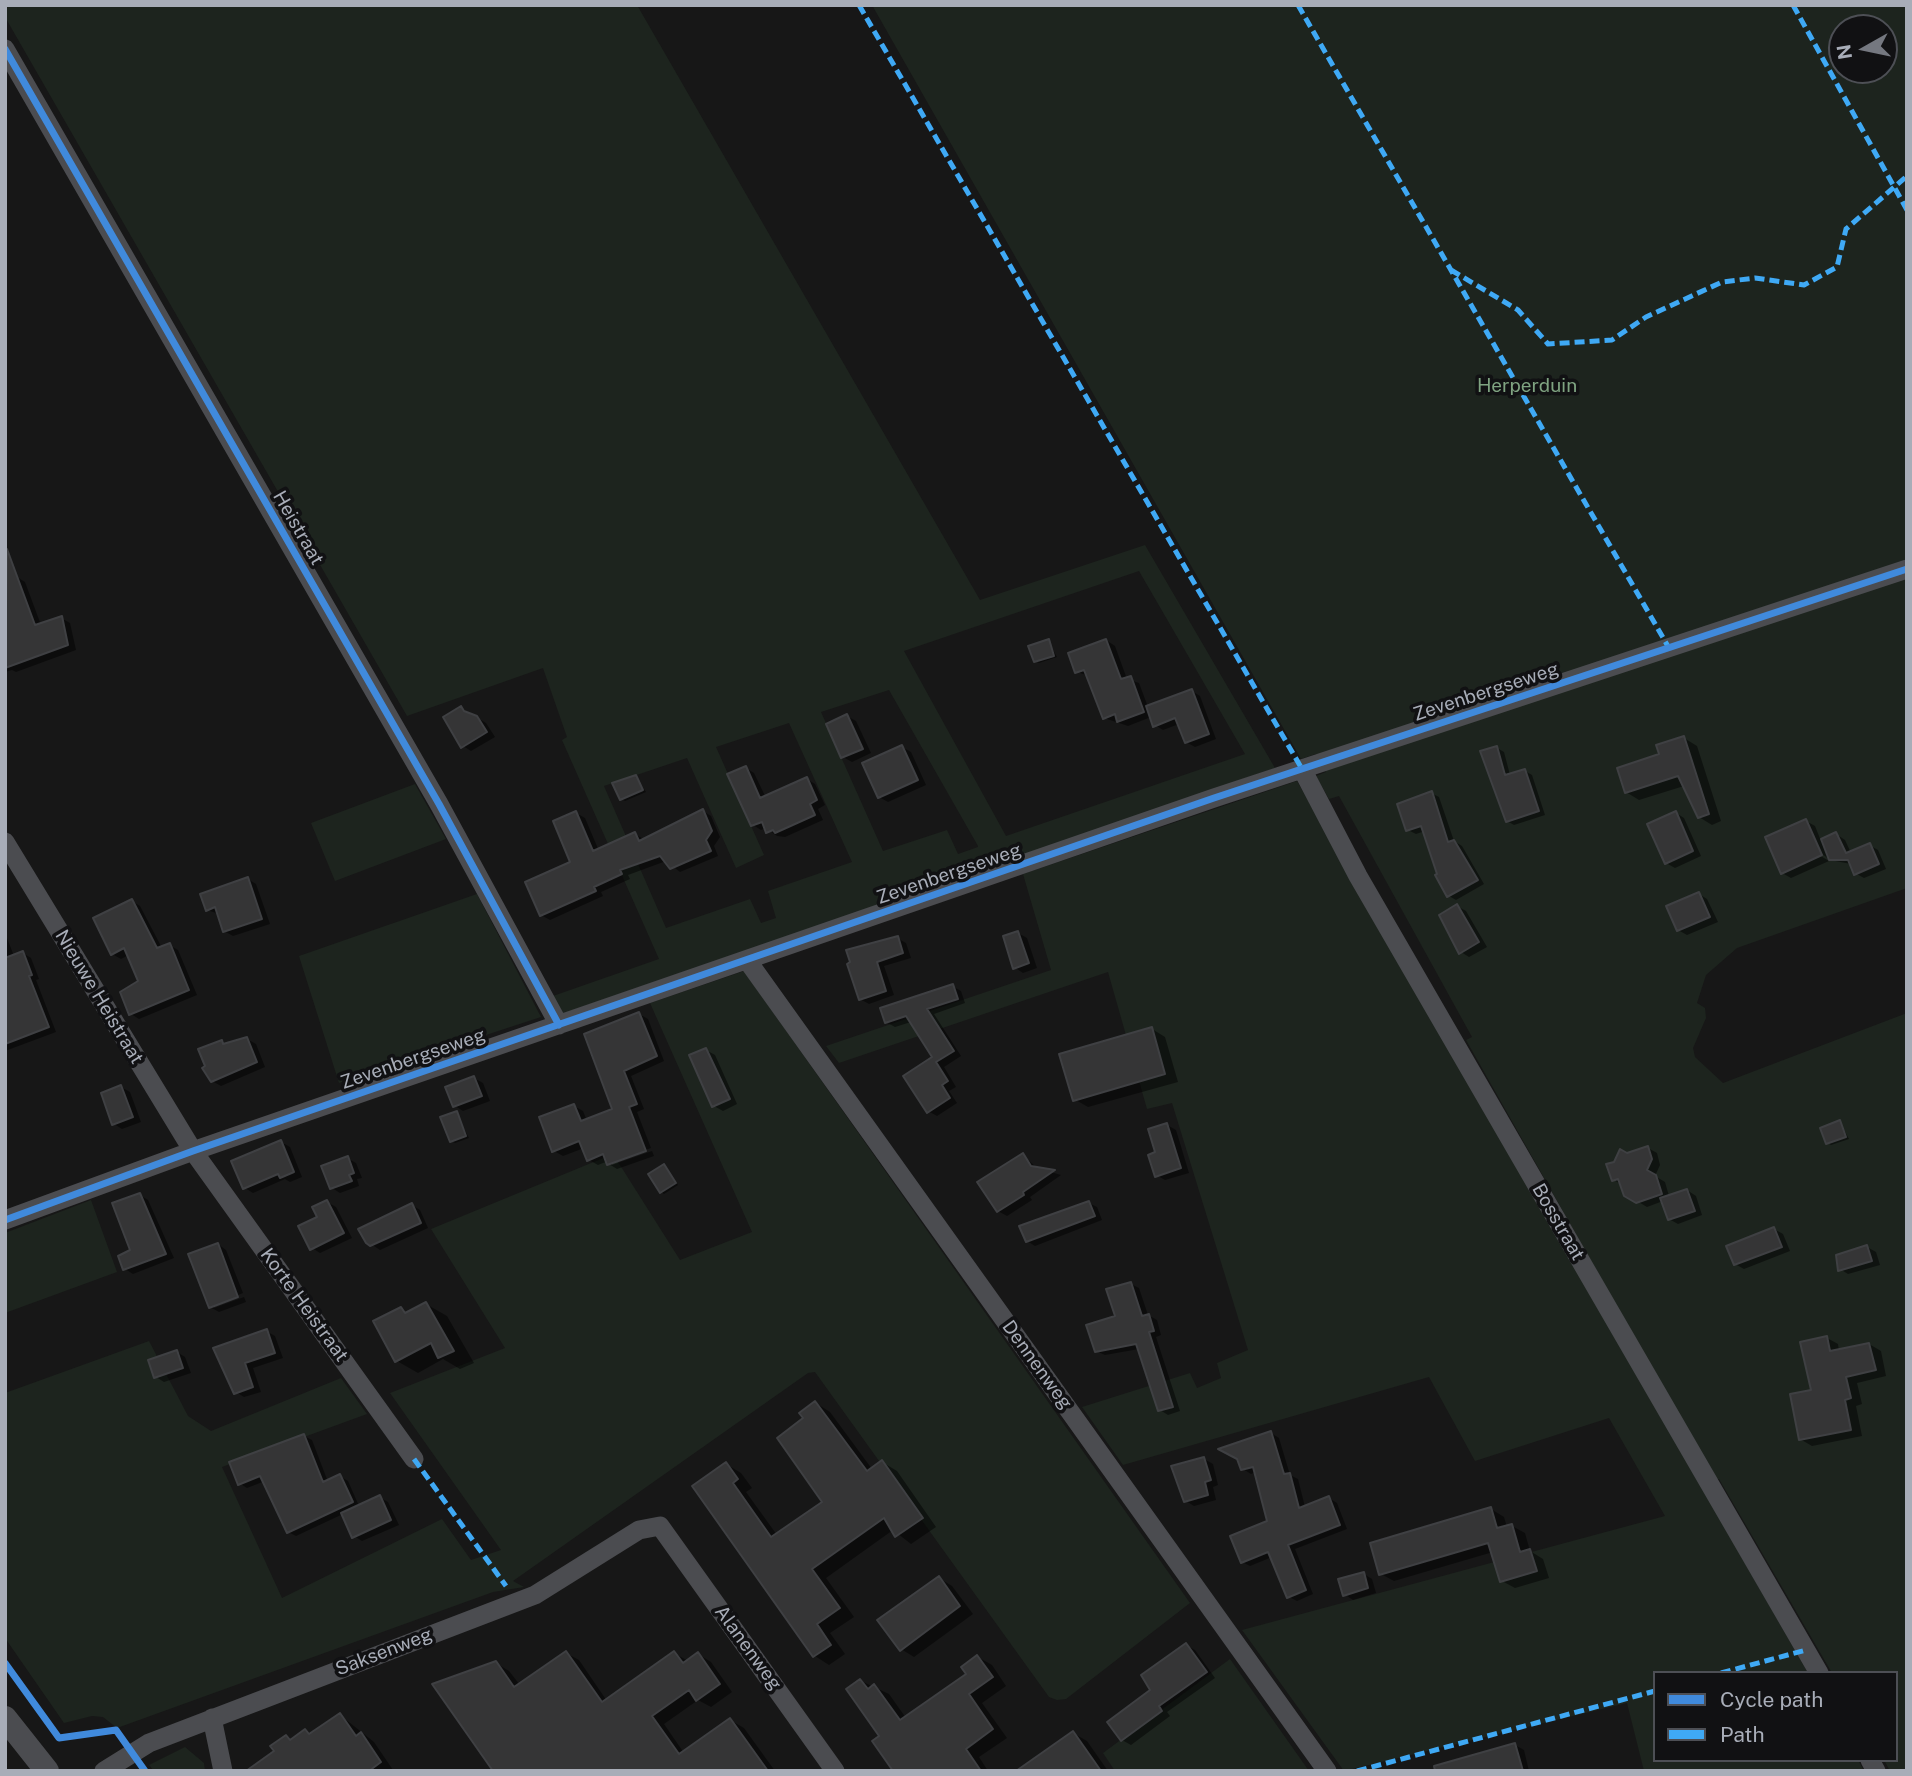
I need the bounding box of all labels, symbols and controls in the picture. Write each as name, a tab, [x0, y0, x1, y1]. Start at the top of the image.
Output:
north arrow	[1828, 14, 1898, 84]
text: N	[1832, 43, 1856, 61]
park label: Herperduin	[1477, 375, 1577, 397]
street label: Heistraat	[268, 487, 328, 569]
street label: Zevenbergseweg	[1410, 658, 1562, 726]
street label: Zevenbergseweg	[874, 839, 1024, 909]
street label: Nieuwe Heistraat	[50, 926, 148, 1068]
street label: Zevenbergseweg	[338, 1024, 488, 1094]
street label: Bosstraat	[1527, 1180, 1589, 1264]
street label: Korte Heistraat	[255, 1244, 353, 1366]
street label: Dennenweg	[997, 1316, 1077, 1414]
street label: Alanenweg	[710, 1601, 786, 1695]
street label: Saksenweg	[332, 1623, 436, 1681]
legend	[1653, 1671, 1898, 1762]
text: Cycle path	[1720, 1687, 1823, 1712]
text: Path	[1720, 1722, 1765, 1747]

